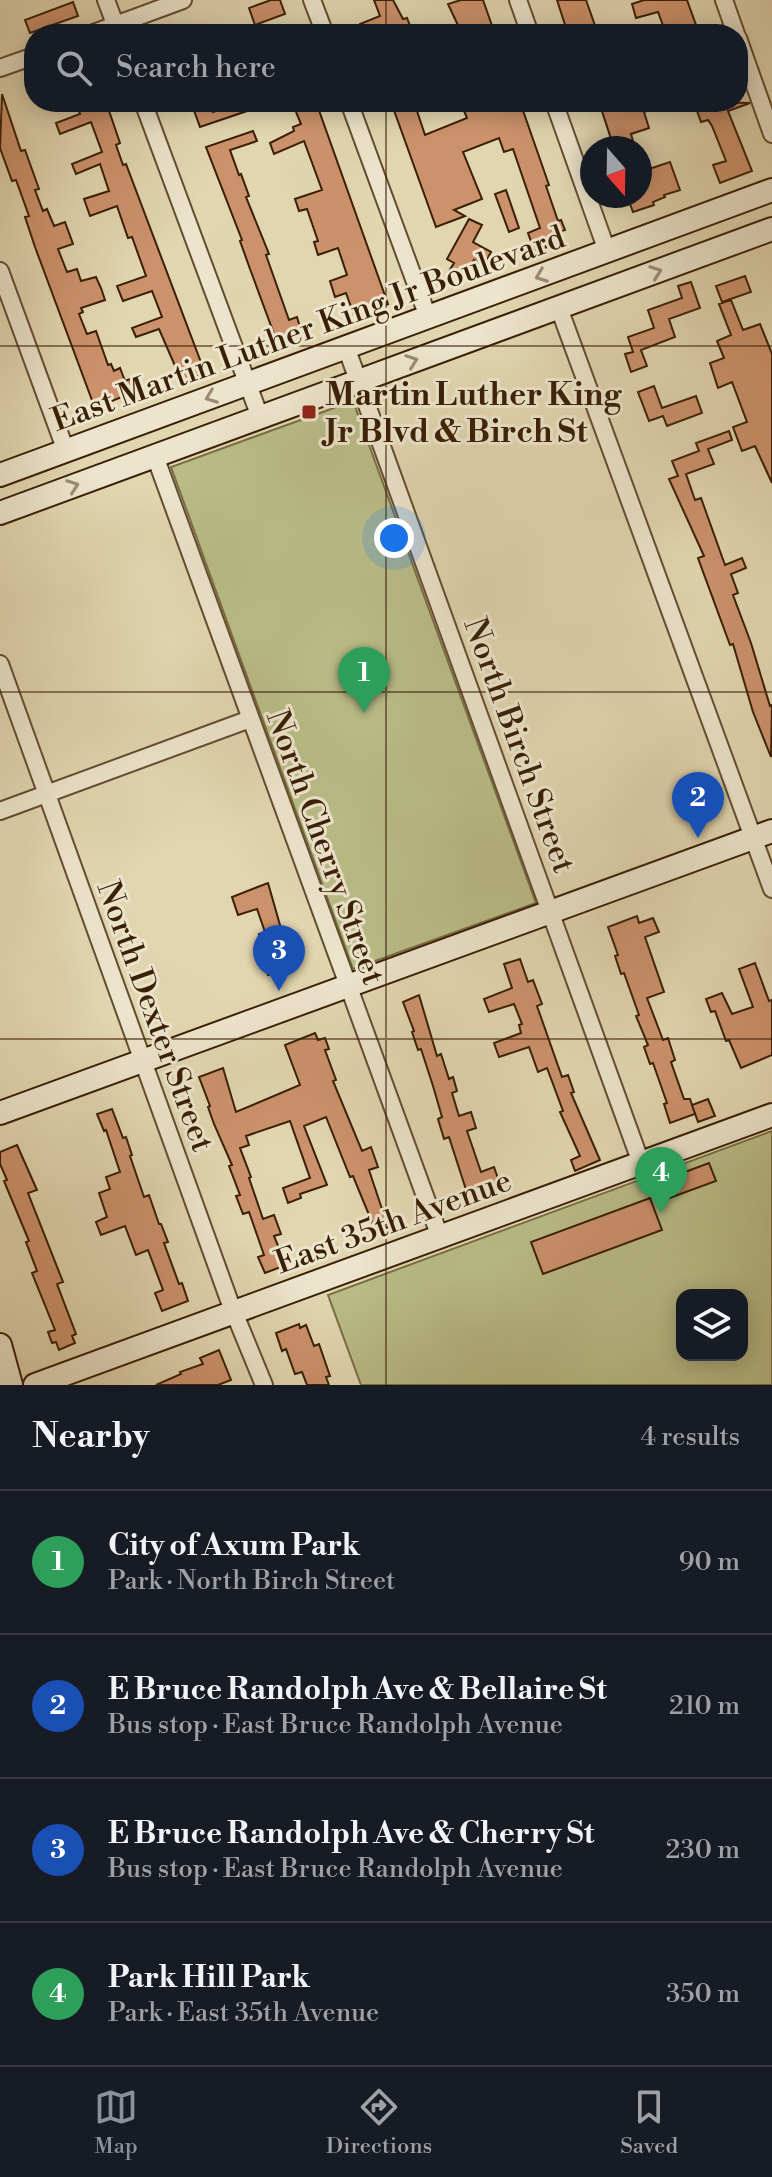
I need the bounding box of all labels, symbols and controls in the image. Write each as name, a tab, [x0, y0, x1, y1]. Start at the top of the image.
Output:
search box	[24, 24, 748, 112]
icon: search	[52, 46, 96, 90]
text: Search here	[116, 49, 276, 87]
north arrow	[580, 136, 652, 208]
street label: East Martin Luther King Jr Boulevard	[46, 217, 570, 441]
one-way arrow	[648, 265, 662, 282]
one-way arrow	[535, 266, 549, 283]
one-way arrow	[404, 354, 418, 371]
place label: Martin Luther King Jr Blvd & Birch St	[321, 375, 622, 452]
one-way arrow	[205, 388, 219, 404]
marker: Martin Luther King Jr Blvd & Birch St	[300, 403, 318, 421]
one-way arrow	[65, 479, 79, 496]
your location	[374, 518, 414, 558]
street label: North Birch Street	[454, 612, 584, 878]
pin: 1	[338, 647, 390, 713]
street label: North Cherry Street	[257, 705, 393, 990]
pin: 2	[672, 772, 724, 838]
street label: North Dexter Street	[88, 876, 223, 1157]
pin: 3	[253, 925, 305, 991]
pin: 4	[635, 1147, 687, 1213]
street label: East 35th Avenue	[270, 1161, 517, 1283]
map controls	[676, 1289, 748, 1361]
button: layers	[676, 1289, 748, 1361]
text: Nearby	[32, 1416, 150, 1458]
text: 4 results	[641, 1421, 740, 1453]
text: City of Axum Park	[108, 1527, 360, 1565]
text: 1	[52, 1546, 64, 1578]
text: 90 m	[679, 1546, 740, 1578]
text: Park · North Birch Street	[108, 1565, 395, 1597]
text: E Bruce Randolph Ave & Bellaire St	[108, 1671, 607, 1709]
text: 2	[50, 1690, 66, 1722]
text: 210 m	[669, 1690, 740, 1722]
text: Bus stop · East Bruce Randolph Avenue	[108, 1709, 563, 1741]
text: E Bruce Randolph Ave & Cherry St	[108, 1815, 594, 1853]
text: 3	[50, 1834, 66, 1866]
text: 230 m	[665, 1834, 740, 1866]
text: Bus stop · East Bruce Randolph Avenue	[108, 1853, 563, 1885]
text: Park Hill Park	[108, 1959, 310, 1997]
text: 4	[49, 1978, 67, 2010]
text: 350 m	[666, 1978, 740, 2010]
text: Park · East 35th Avenue	[108, 1997, 379, 2029]
tab: Map	[94, 2085, 138, 2160]
tab: Directions	[326, 2085, 432, 2160]
tab: Saved	[620, 2085, 678, 2160]

